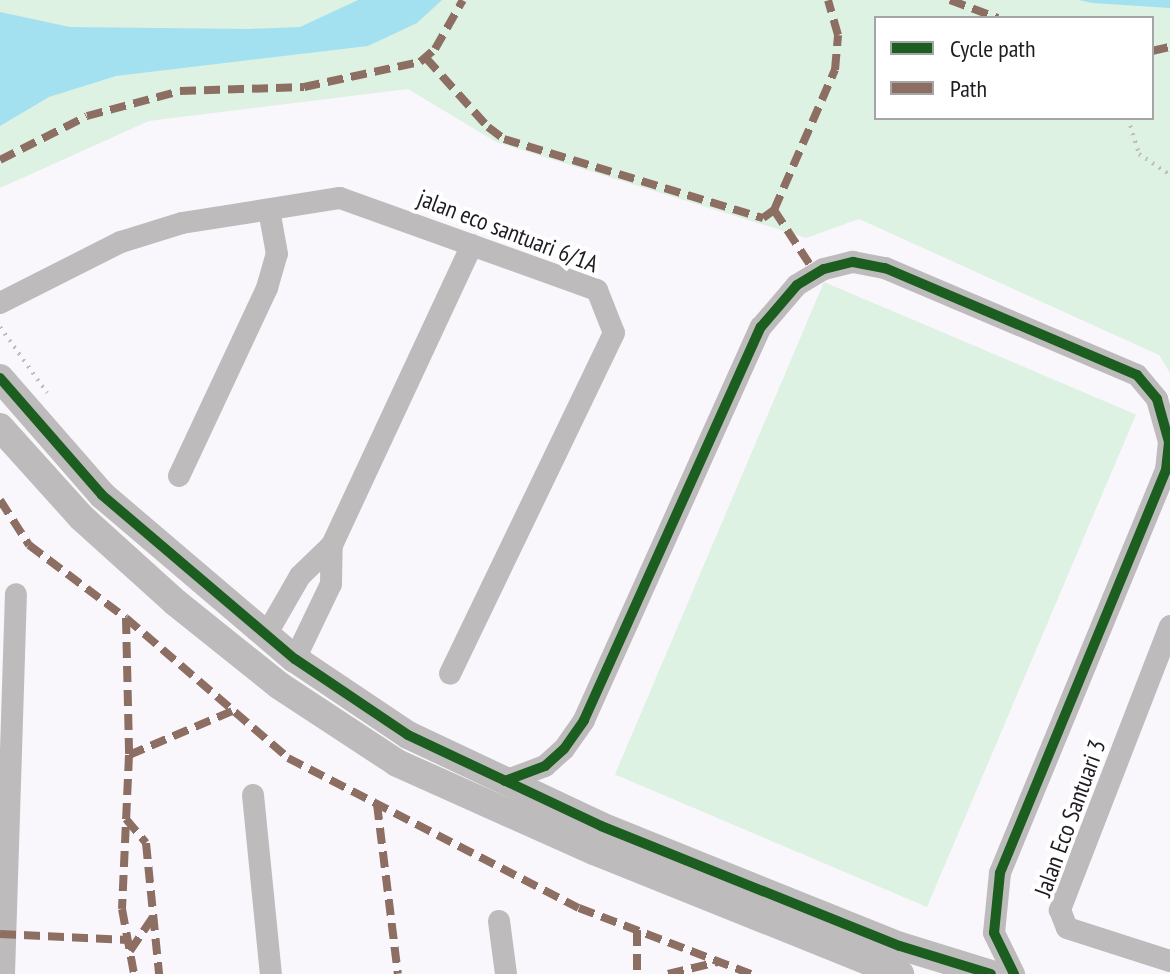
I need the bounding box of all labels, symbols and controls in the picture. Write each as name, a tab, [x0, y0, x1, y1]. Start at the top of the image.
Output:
legend	[874, 16, 1154, 120]
text: Cycle path	[950, 33, 1036, 64]
text: Path	[950, 73, 987, 104]
street label: jalan eco santuari 6/1A	[414, 183, 602, 279]
street label: Jalan Eco Santuari 3	[1028, 736, 1112, 900]

